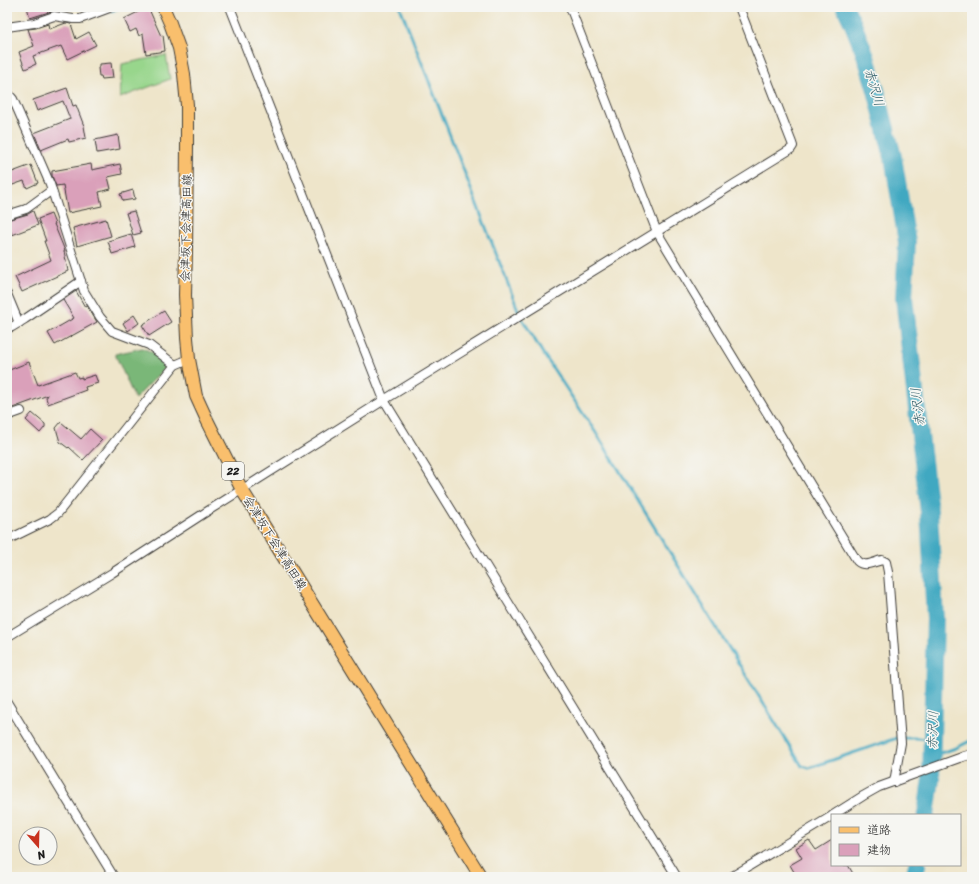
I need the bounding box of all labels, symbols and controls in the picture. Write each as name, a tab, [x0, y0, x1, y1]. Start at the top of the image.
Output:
water label: 赤沢川	[858, 65, 891, 109]
street label: 会津坂下会津高田線	[174, 174, 198, 282]
water label: 赤沢川	[904, 386, 931, 428]
road number: 22	[222, 462, 244, 480]
street label: 会津坂下会津高田線	[237, 491, 313, 595]
water label: 赤沢川	[920, 710, 945, 750]
legend	[831, 814, 961, 866]
text: 道路	[867, 819, 891, 841]
north arrow	[18, 826, 58, 866]
text: 建物	[867, 839, 891, 861]
text: N	[34, 844, 49, 865]

